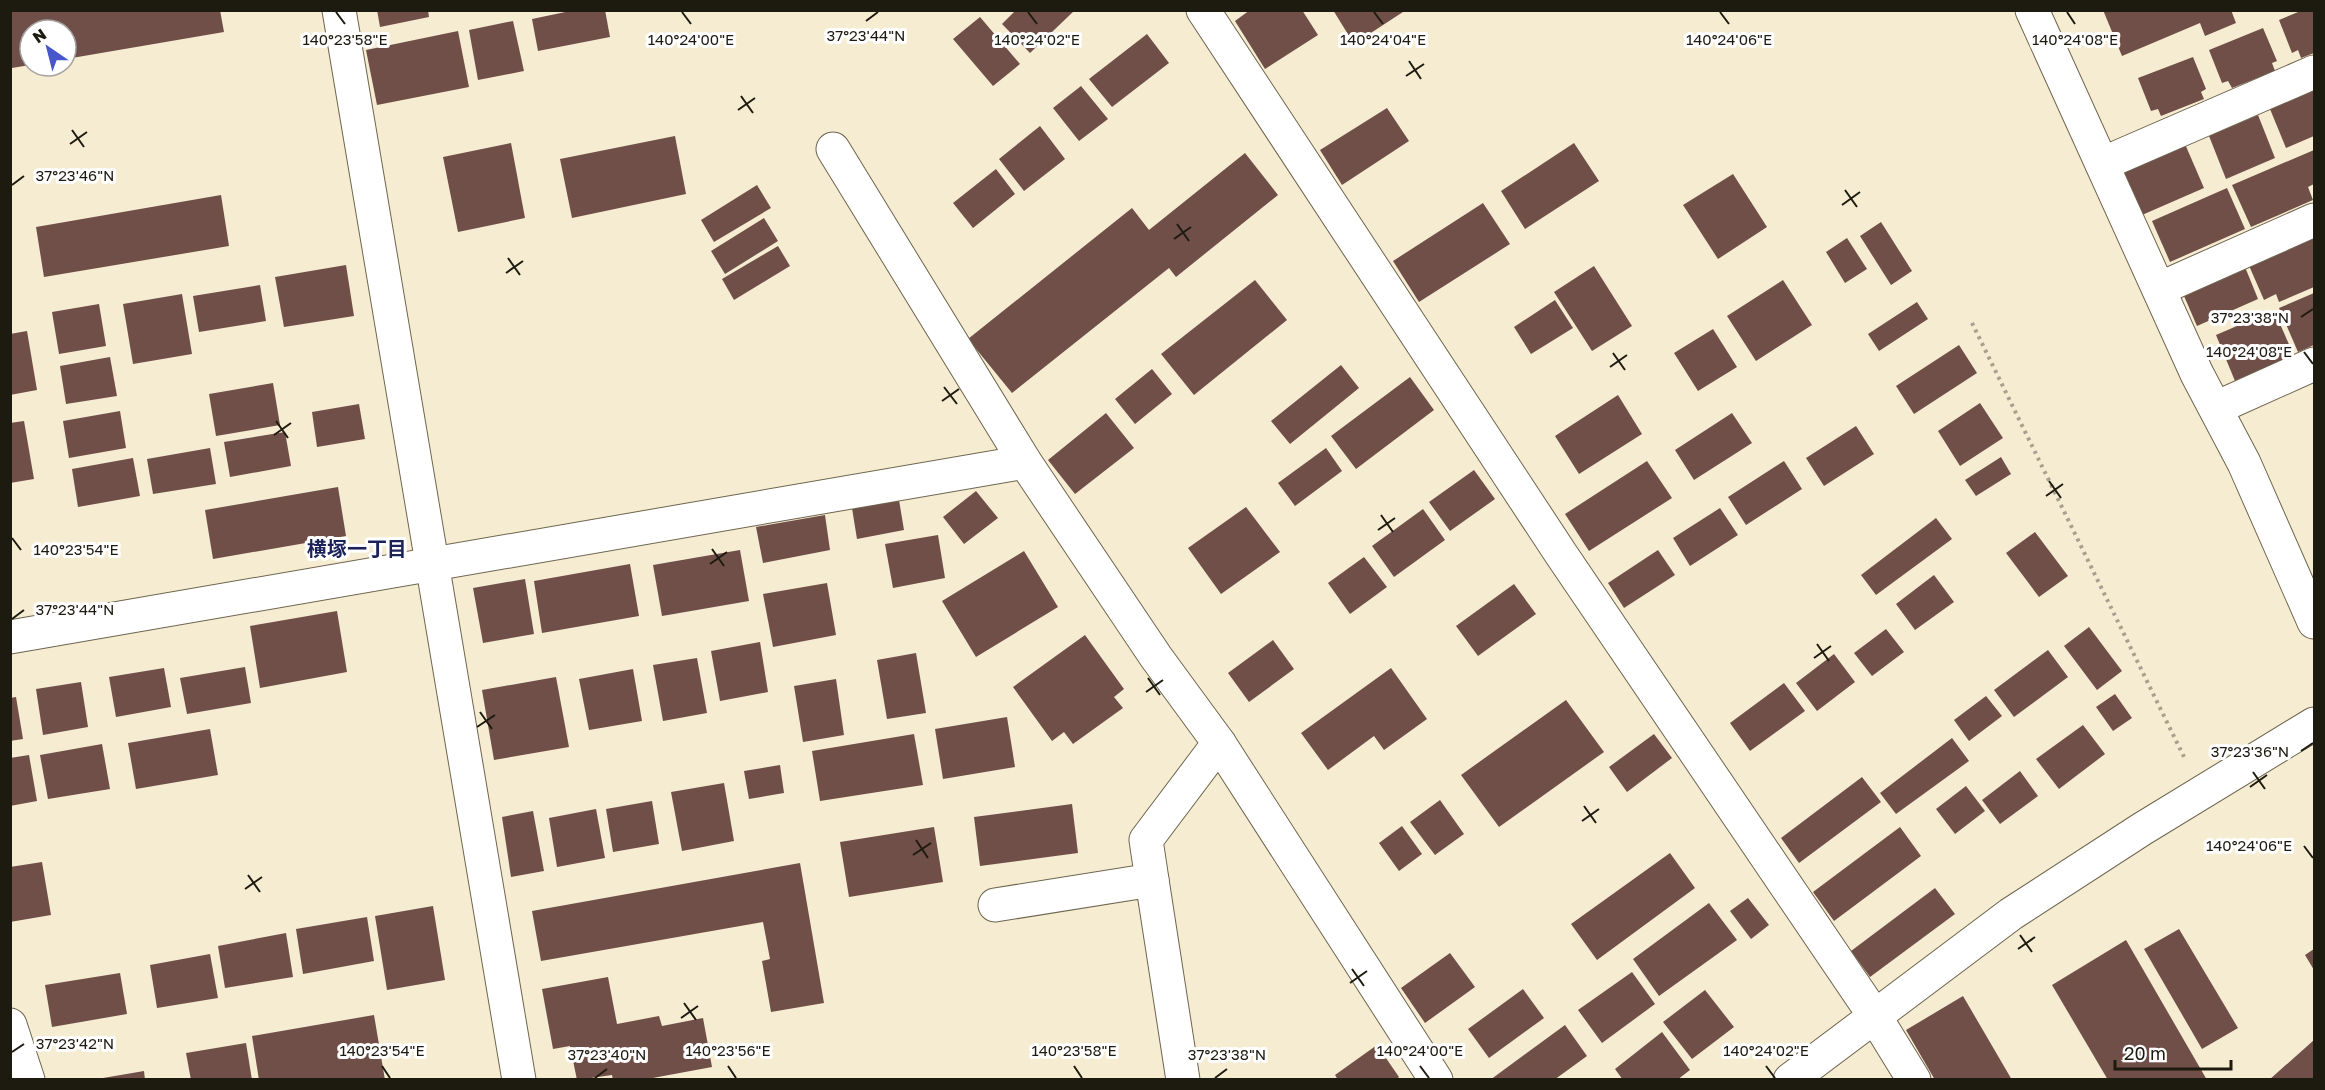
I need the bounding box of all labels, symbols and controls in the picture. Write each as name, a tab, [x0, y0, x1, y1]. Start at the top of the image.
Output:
north arrow	[18, 18, 78, 78]
text: N	[29, 24, 50, 47]
text: 37°23'44"N	[827, 26, 905, 44]
text: 140°23'58"E	[302, 30, 388, 48]
text: 140°24'00"E	[648, 30, 734, 48]
text: 140°24'02"E	[994, 30, 1080, 48]
text: 140°24'04"E	[1340, 30, 1426, 48]
text: 140°24'06"E	[1686, 30, 1772, 48]
text: 140°24'08"E	[2032, 30, 2118, 48]
text: 37°23'46"N	[36, 166, 114, 184]
text: 37°23'38"N	[2211, 308, 2289, 326]
text: 140°24'08"E	[2206, 342, 2292, 360]
district label: 横塚一丁目	[307, 536, 407, 560]
text: 140°23'54"E	[33, 540, 119, 558]
text: 37°23'44"N	[36, 600, 114, 618]
text: 37°23'36"N	[2211, 742, 2289, 760]
text: 140°24'06"E	[2206, 836, 2292, 854]
scale bar	[2115, 1033, 2230, 1071]
text: 37°23'42"N	[36, 1034, 114, 1052]
text: 140°23'54"E	[339, 1041, 425, 1059]
text: 140°23'56"E	[685, 1041, 771, 1059]
text: 140°23'58"E	[1031, 1041, 1117, 1059]
text: 140°24'00"E	[1377, 1041, 1463, 1059]
text: 140°24'02"E	[1723, 1041, 1809, 1059]
text: 20 m	[2124, 1042, 2166, 1064]
text: 37°23'40"N	[567, 1045, 647, 1063]
text: 37°23'38"N	[1188, 1045, 1266, 1063]

